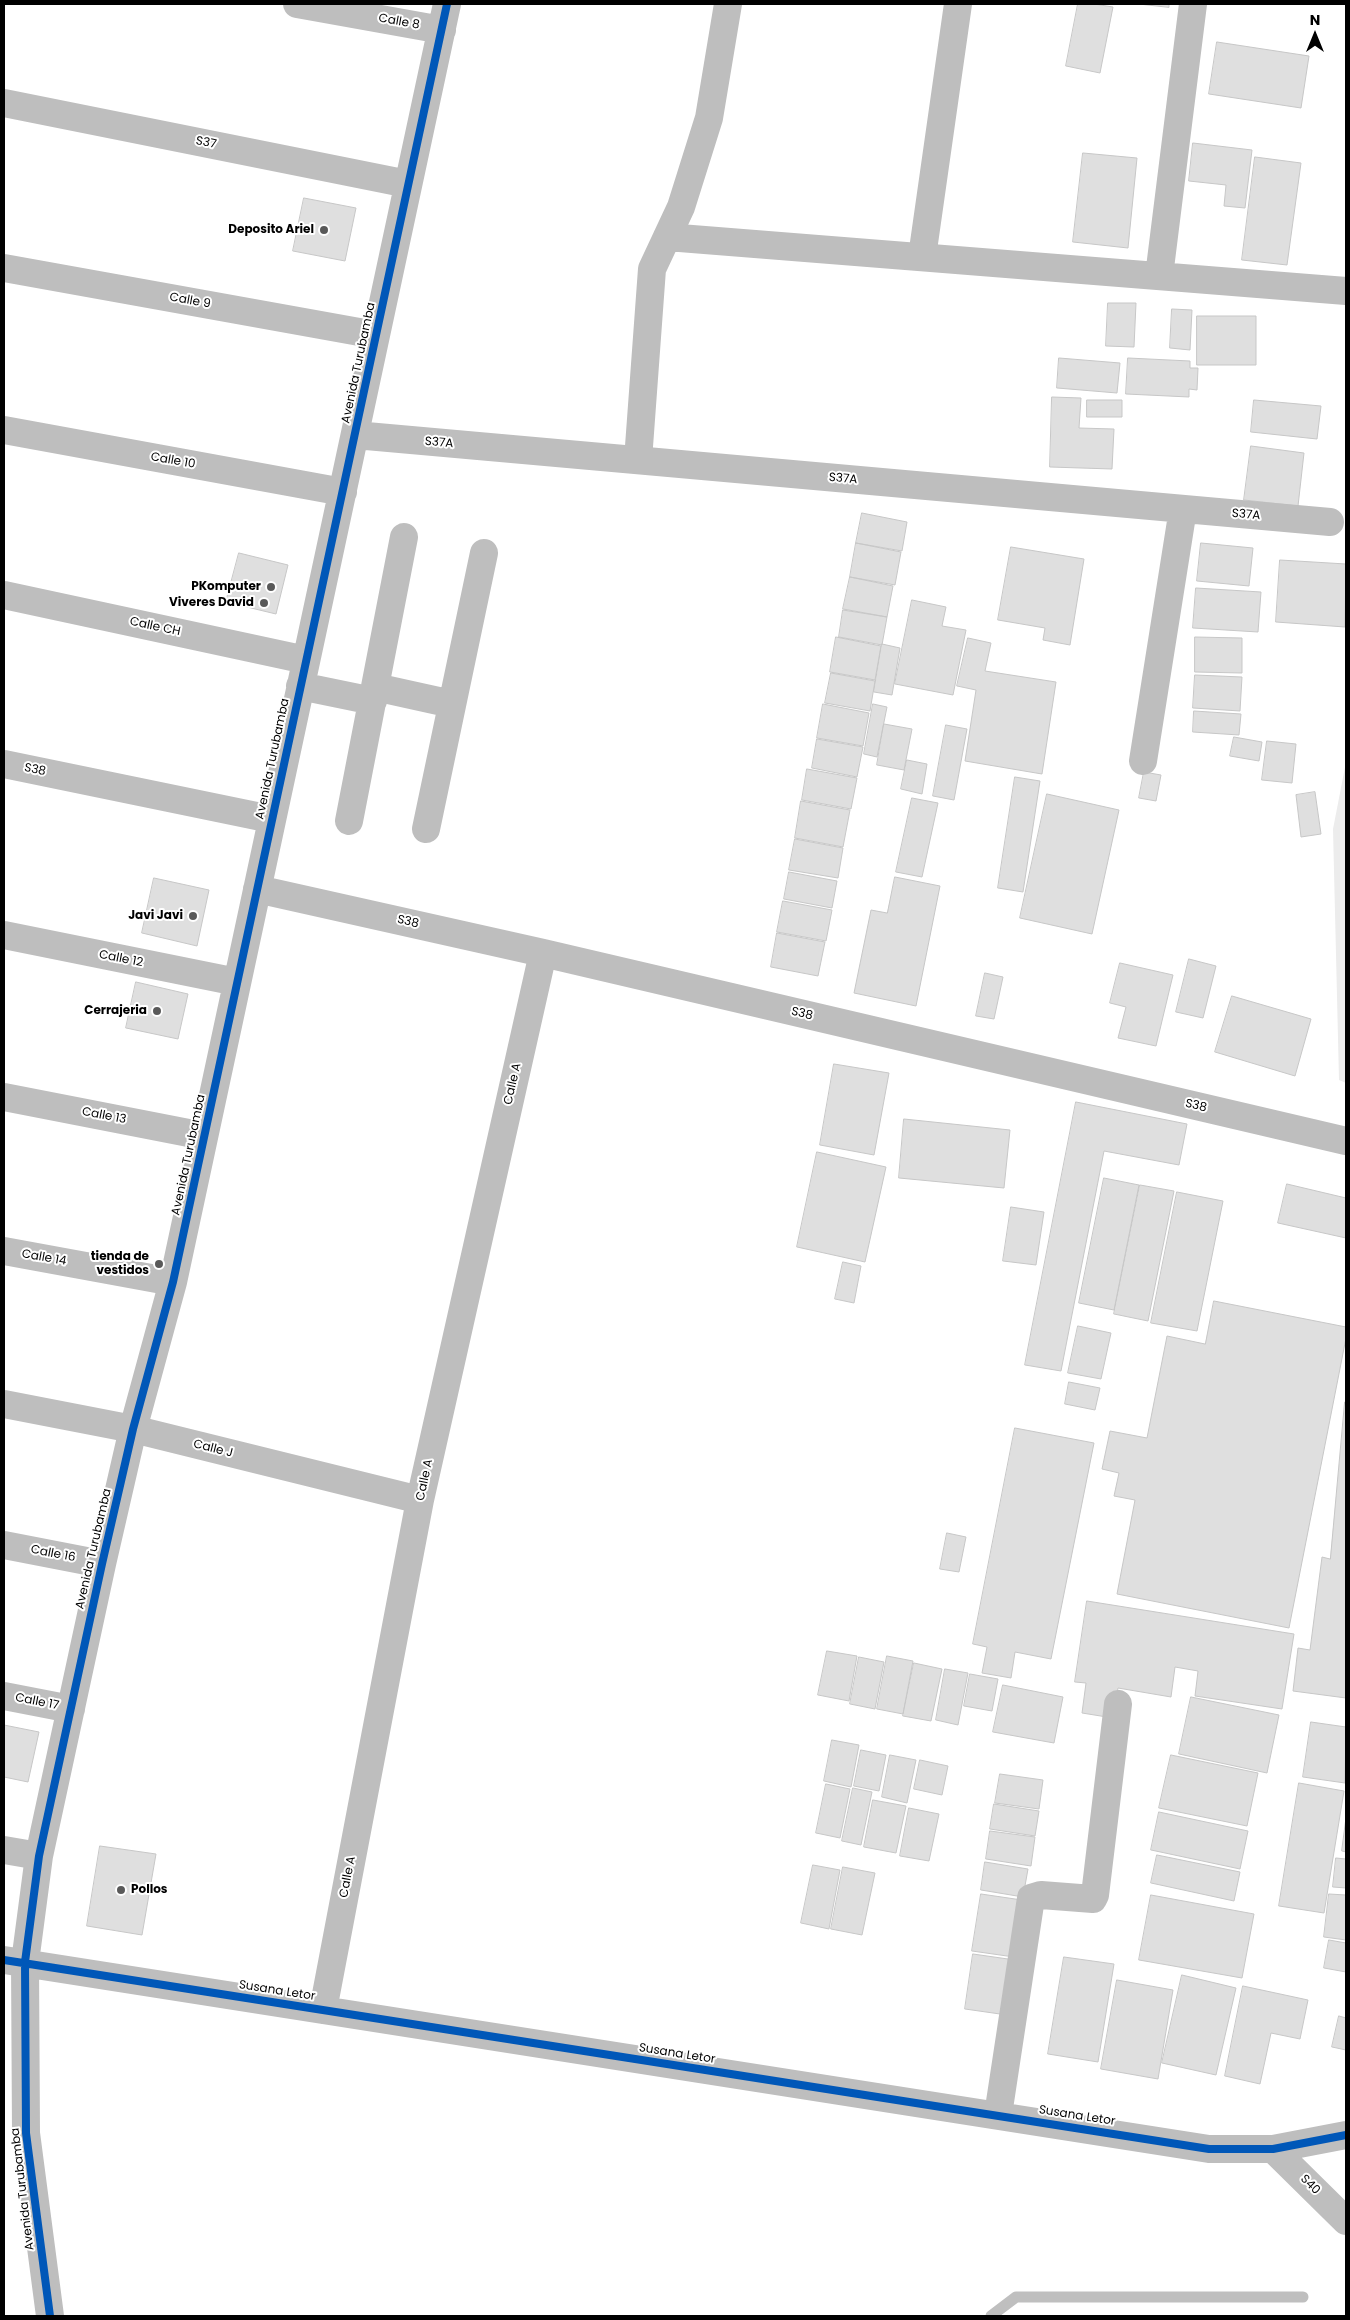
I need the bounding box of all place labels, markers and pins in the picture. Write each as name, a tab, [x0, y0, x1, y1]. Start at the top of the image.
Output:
place label: Deposito Ariel	[228, 223, 314, 237]
marker: Deposito Ariel	[318, 224, 330, 236]
place label: PKomputer	[191, 580, 261, 594]
marker: PKomputer	[265, 581, 277, 593]
place label: Viveres David	[169, 596, 254, 610]
marker: Viveres David	[258, 597, 270, 609]
place label: Javi Javi	[128, 909, 183, 923]
marker: Javi Javi	[187, 910, 199, 922]
place label: Cerrajeria	[84, 1004, 147, 1018]
marker: Cerrajeria	[151, 1005, 163, 1017]
place label: tienda de vestidos	[91, 1250, 149, 1278]
marker: tienda de vestidos	[153, 1258, 165, 1270]
place label: Pollos	[131, 1883, 168, 1897]
marker: Pollos	[115, 1884, 127, 1896]

